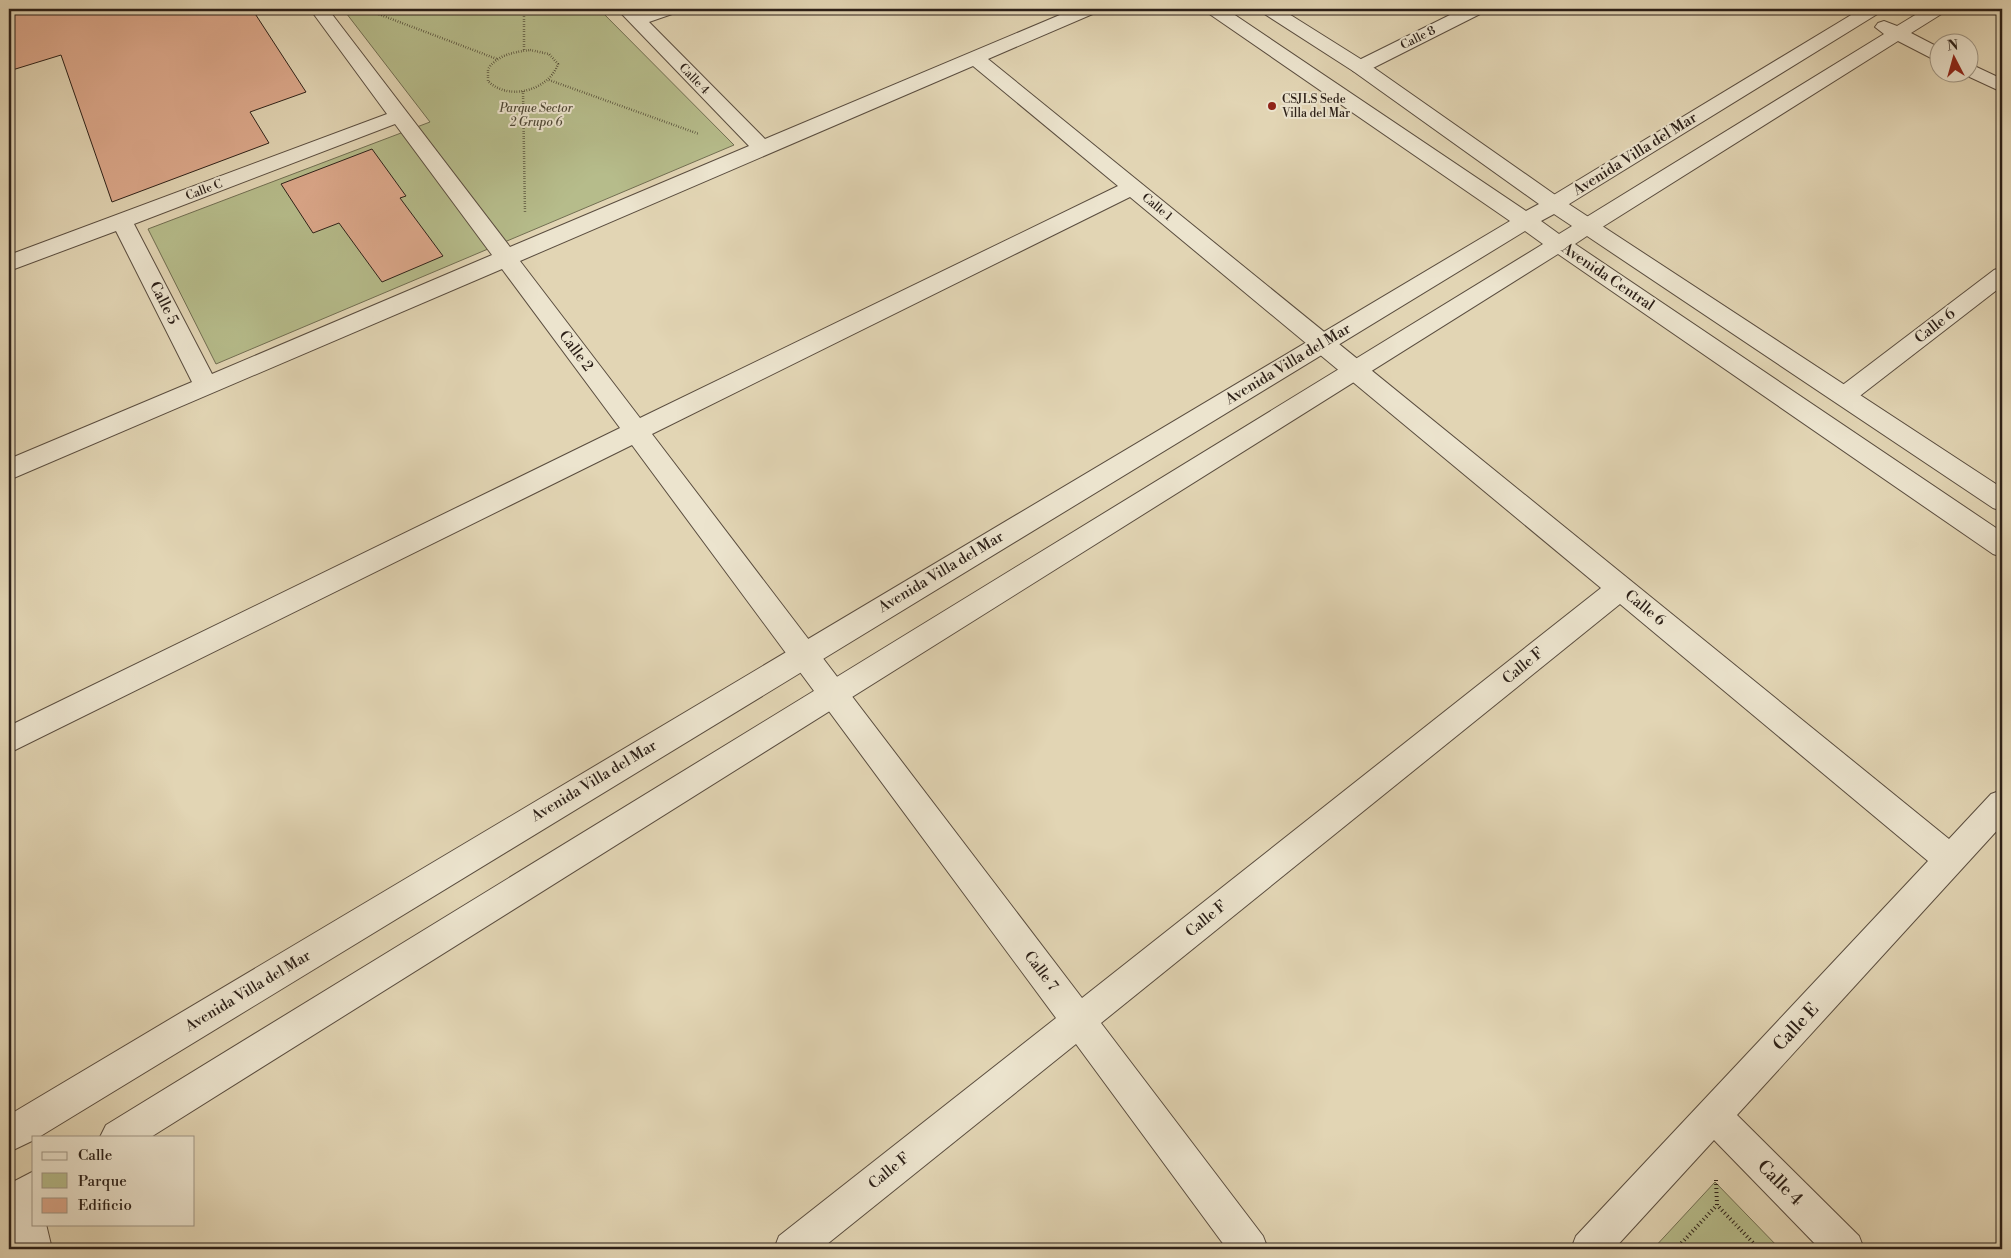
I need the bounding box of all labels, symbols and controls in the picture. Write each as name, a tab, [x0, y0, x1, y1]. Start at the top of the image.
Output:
street label: Calle 8	[1398, 23, 1438, 53]
north arrow	[1928, 32, 1978, 82]
text: N	[1946, 37, 1959, 56]
street label: Calle 4	[676, 60, 712, 98]
place label: CSJLS Sede Villa del Mar	[1281, 92, 1350, 121]
marker: CSJLS Sede Villa del Mar	[1266, 100, 1278, 112]
park label: Parque Sector 2 Grupo 6	[498, 101, 573, 130]
street label: Avenida Villa del Mar	[1569, 108, 1701, 200]
street label: Calle C	[183, 176, 225, 204]
street label: Calle 1	[1139, 190, 1176, 225]
street label: Avenida Central	[1557, 238, 1659, 315]
street label: Calle 5	[145, 278, 183, 328]
street label: Calle 6	[1911, 304, 1959, 348]
street label: Avenida Villa del Mar	[1221, 319, 1355, 409]
street label: Calle 2	[555, 327, 597, 375]
street label: Avenida Villa del Mar	[874, 527, 1008, 617]
street label: Calle 6	[1621, 586, 1669, 630]
street label: Calle F	[1499, 644, 1547, 688]
street label: Avenida Villa del Mar	[527, 736, 661, 826]
street label: Calle F	[1182, 897, 1230, 941]
street label: Avenida Villa del Mar	[181, 946, 315, 1036]
street label: Calle 7	[1020, 947, 1062, 995]
street label: Calle E	[1768, 998, 1824, 1056]
legend	[32, 1136, 195, 1226]
text: Calle	[78, 1146, 112, 1165]
street label: Calle F	[865, 1149, 913, 1193]
street label: Calle 4	[1752, 1155, 1808, 1211]
text: Parque	[78, 1172, 127, 1191]
text: Edificio	[78, 1196, 132, 1215]

